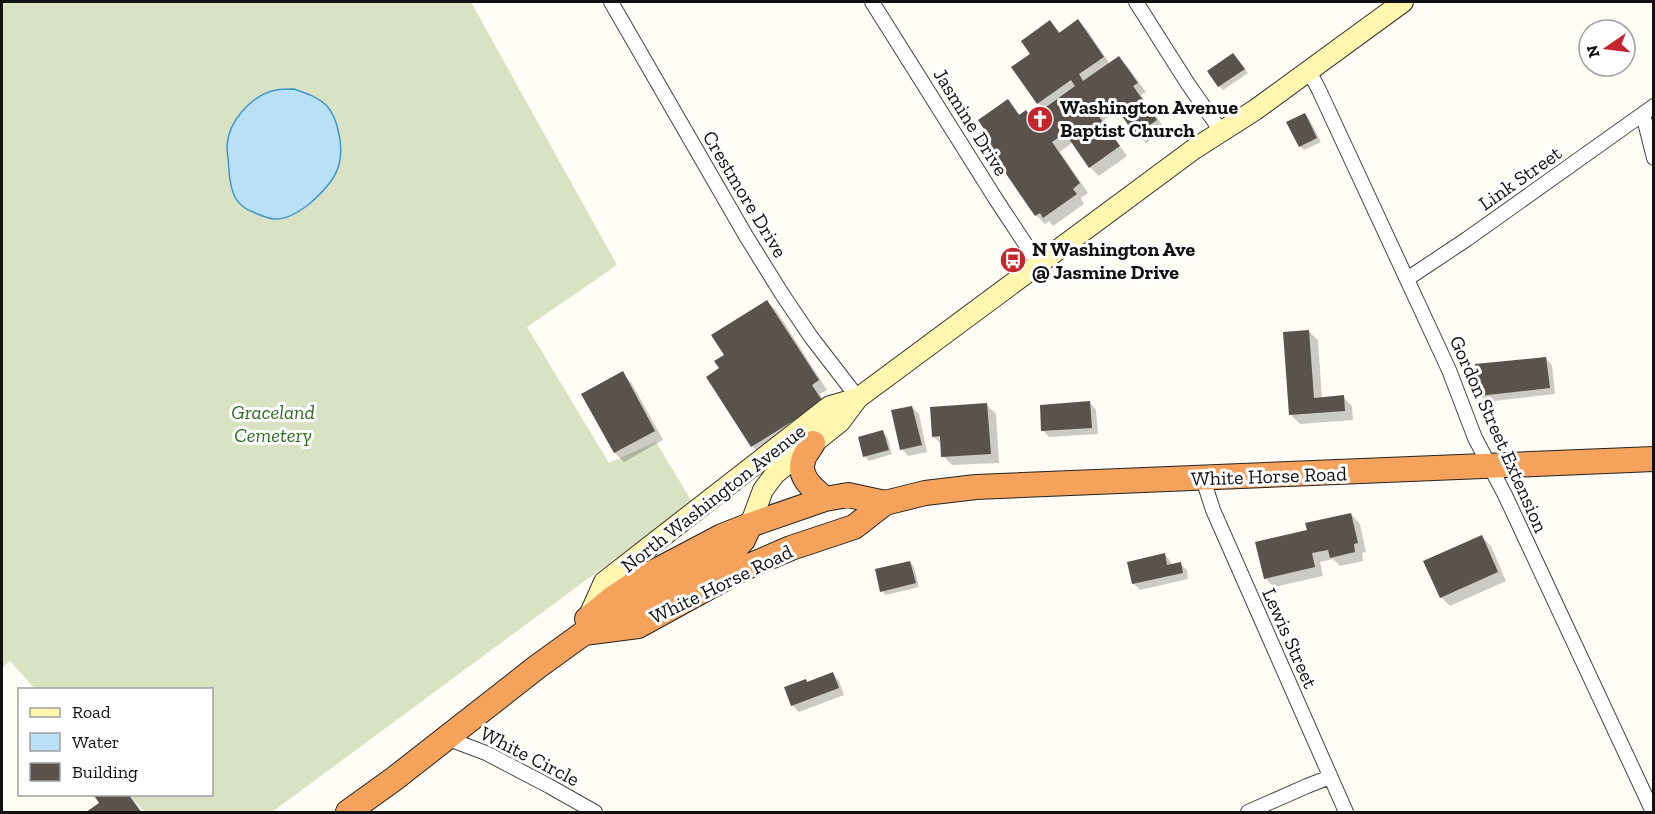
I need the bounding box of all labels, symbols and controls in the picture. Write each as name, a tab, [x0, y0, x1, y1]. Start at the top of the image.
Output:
north arrow	[1577, 18, 1637, 78]
text: N	[1582, 43, 1604, 60]
street label: Jasmine Drive	[928, 64, 1014, 180]
place label: Washington Avenue Baptist Church	[1060, 95, 1238, 142]
church icon: Washington Avenue Baptist Church	[1025, 104, 1055, 134]
street label: Crestmore Drive	[698, 126, 792, 262]
street label: Link Street	[1474, 140, 1567, 215]
place label: N Washington Ave @ Jasmine Drive	[1032, 237, 1195, 284]
bus stop icon: N Washington Ave @ Jasmine Drive	[998, 245, 1028, 275]
street label: Gordon Street Extension	[1445, 332, 1554, 537]
park label: Graceland Cemetery	[231, 400, 315, 447]
street label: North Washington Avenue	[616, 419, 810, 577]
street label: White Horse Road	[1191, 461, 1347, 491]
street label: White Horse Road	[646, 539, 796, 629]
street label: Lewis Street	[1257, 584, 1323, 692]
legend	[18, 688, 213, 796]
text: Road	[72, 701, 111, 723]
street label: White Circle	[477, 721, 583, 791]
text: Water	[72, 731, 119, 753]
text: Building	[72, 761, 138, 783]

